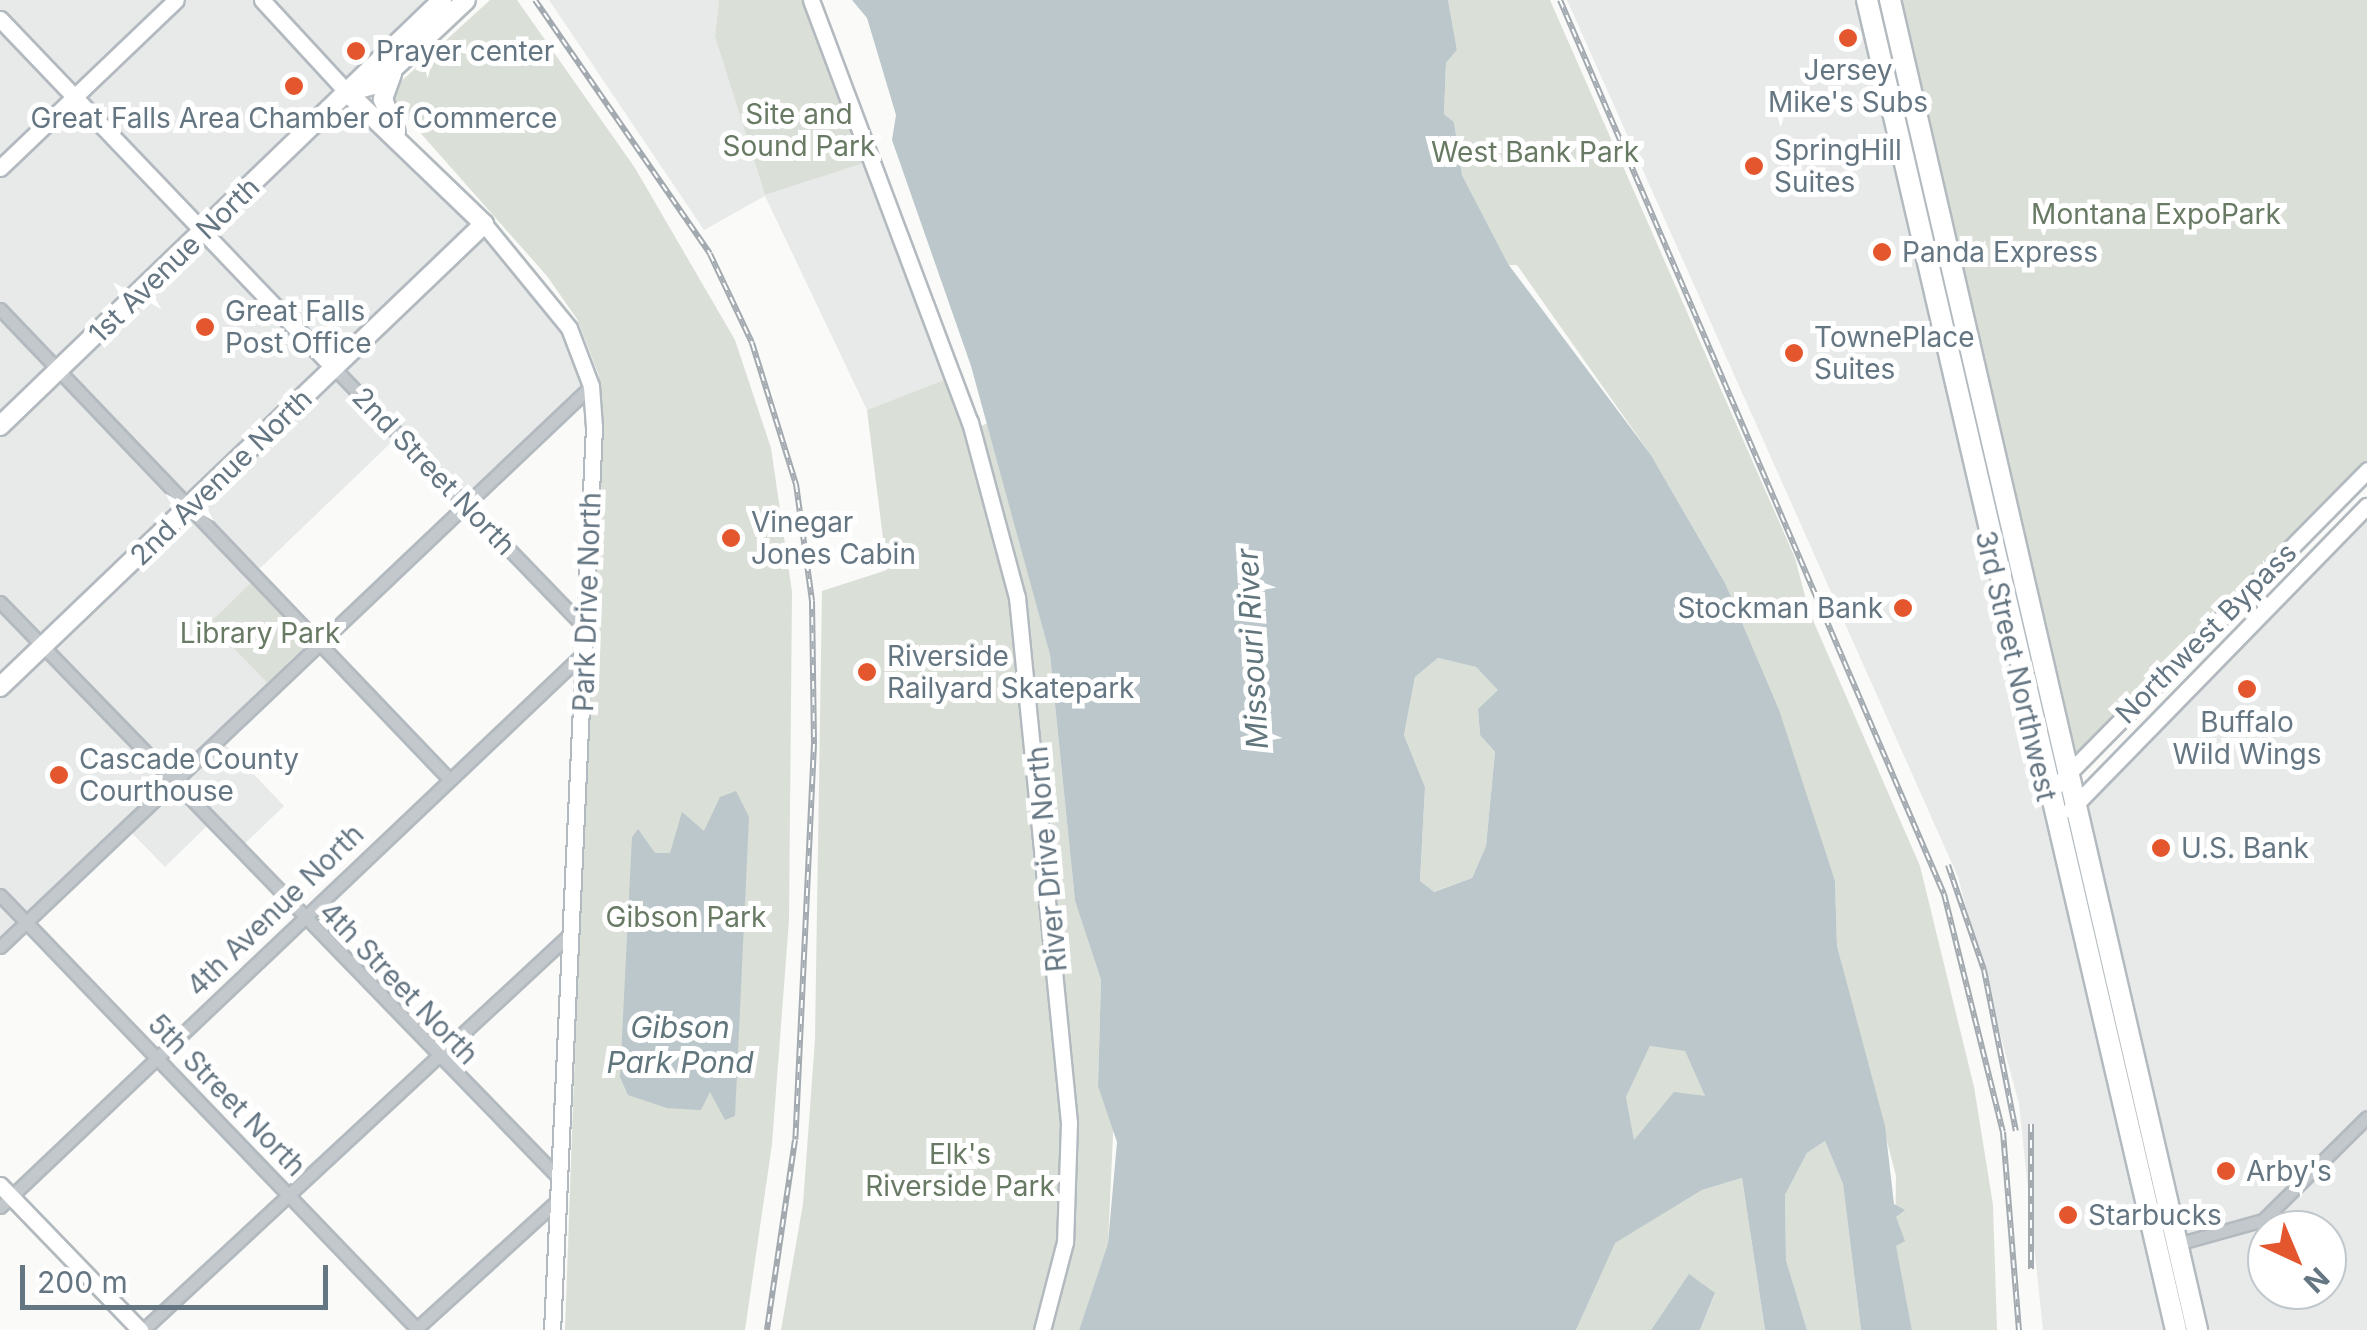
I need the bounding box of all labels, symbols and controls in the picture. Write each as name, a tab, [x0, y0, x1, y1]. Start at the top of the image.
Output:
marker: Jersey Mike's Subs	[1837, 27, 1859, 49]
place label: Prayer center	[376, 34, 554, 68]
marker: Prayer center	[345, 40, 367, 62]
place label: Jersey Mike's Subs	[1768, 53, 1928, 119]
marker: Great Falls Area Chamber of Commerce	[283, 75, 305, 97]
park label: Site and Sound Park	[723, 97, 875, 163]
place label: Great Falls Area Chamber of Commerce	[31, 101, 557, 135]
place label: SpringHill Suites	[1774, 133, 1902, 199]
park label: West Bank Park	[1431, 135, 1639, 169]
marker: SpringHill Suites	[1743, 155, 1765, 177]
street label: 1st Avenue North	[82, 170, 266, 350]
park label: Montana ExpoPark	[2031, 197, 2281, 231]
place label: Panda Express	[1902, 235, 2098, 269]
marker: Panda Express	[1871, 241, 1893, 263]
place label: Great Falls Post Office	[225, 294, 371, 360]
marker: Great Falls Post Office	[194, 316, 216, 338]
place label: TownePlace Suites	[1814, 320, 1975, 386]
marker: TownePlace Suites	[1783, 342, 1805, 364]
street label: 2nd Street North	[345, 380, 523, 562]
street label: 2nd Avenue North	[123, 382, 319, 572]
street label: Park Drive North	[566, 492, 608, 712]
place label: Vinegar Jones Cabin	[751, 505, 916, 571]
marker: Vinegar Jones Cabin	[720, 527, 742, 549]
street label: 3rd Street Northwest	[1969, 528, 2063, 804]
street label: Northwest Bypass	[2109, 536, 2303, 730]
water label: Missouri River	[1229, 548, 1275, 750]
place label: Stockman Bank	[1677, 591, 1883, 625]
marker: Stockman Bank	[1892, 597, 1914, 619]
park label: Library Park	[180, 616, 340, 650]
place label: Riverside Railyard Skatepark	[887, 639, 1134, 705]
marker: Riverside Railyard Skatepark	[856, 661, 878, 683]
marker: Buffalo Wild Wings	[2236, 678, 2258, 700]
place label: Buffalo Wild Wings	[2172, 705, 2322, 771]
place label: Cascade County Courthouse	[79, 742, 299, 808]
street label: River Drive North	[1020, 745, 1074, 973]
marker: Cascade County Courthouse	[48, 764, 70, 786]
street label: 4th Avenue North	[180, 817, 370, 1003]
place label: U.S. Bank	[2181, 831, 2309, 865]
marker: U.S. Bank	[2150, 837, 2172, 859]
street label: 4th Street North	[313, 895, 485, 1071]
park label: Gibson Park	[606, 900, 766, 934]
street label: 5th Street North	[141, 1007, 313, 1183]
water label: Gibson Park Pond	[606, 1009, 754, 1080]
park label: Elk's Riverside Park	[865, 1137, 1055, 1203]
place label: Arby's	[2246, 1154, 2332, 1188]
marker: Arby's	[2215, 1160, 2237, 1182]
place label: Starbucks	[2088, 1198, 2222, 1232]
marker: Starbucks	[2057, 1204, 2079, 1226]
north arrow	[2247, 1210, 2347, 1310]
scale bar	[25, 1245, 332, 1307]
text: N	[2297, 1260, 2336, 1300]
text: 200 m	[37, 1264, 128, 1300]

